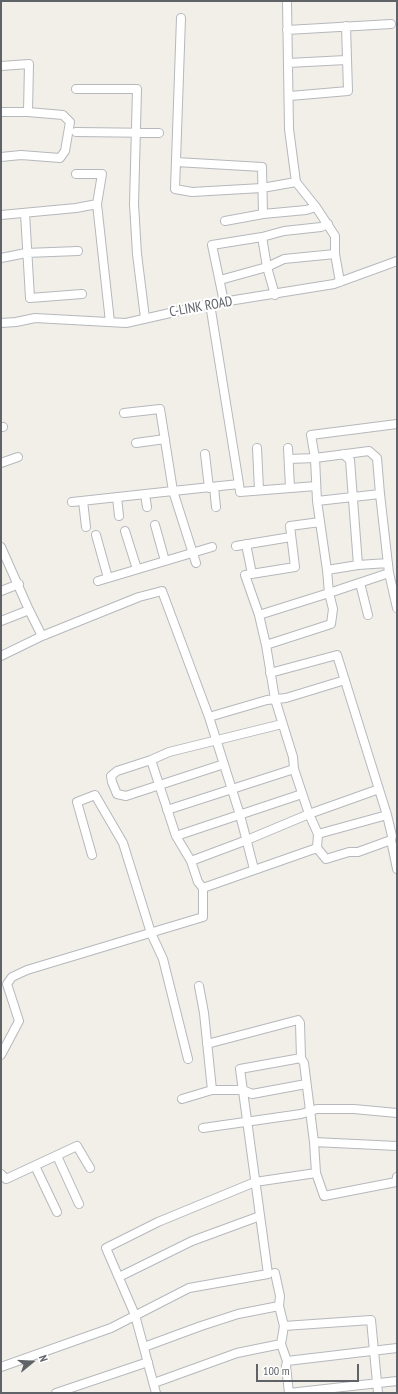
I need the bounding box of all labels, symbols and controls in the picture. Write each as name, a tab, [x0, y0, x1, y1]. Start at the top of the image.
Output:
street label: C-LINK ROAD	[168, 293, 234, 321]
north arrow	[12, 1342, 52, 1382]
text: N	[36, 1353, 51, 1363]
scale bar	[258, 1356, 361, 1382]
text: 100 m	[263, 1363, 290, 1378]

